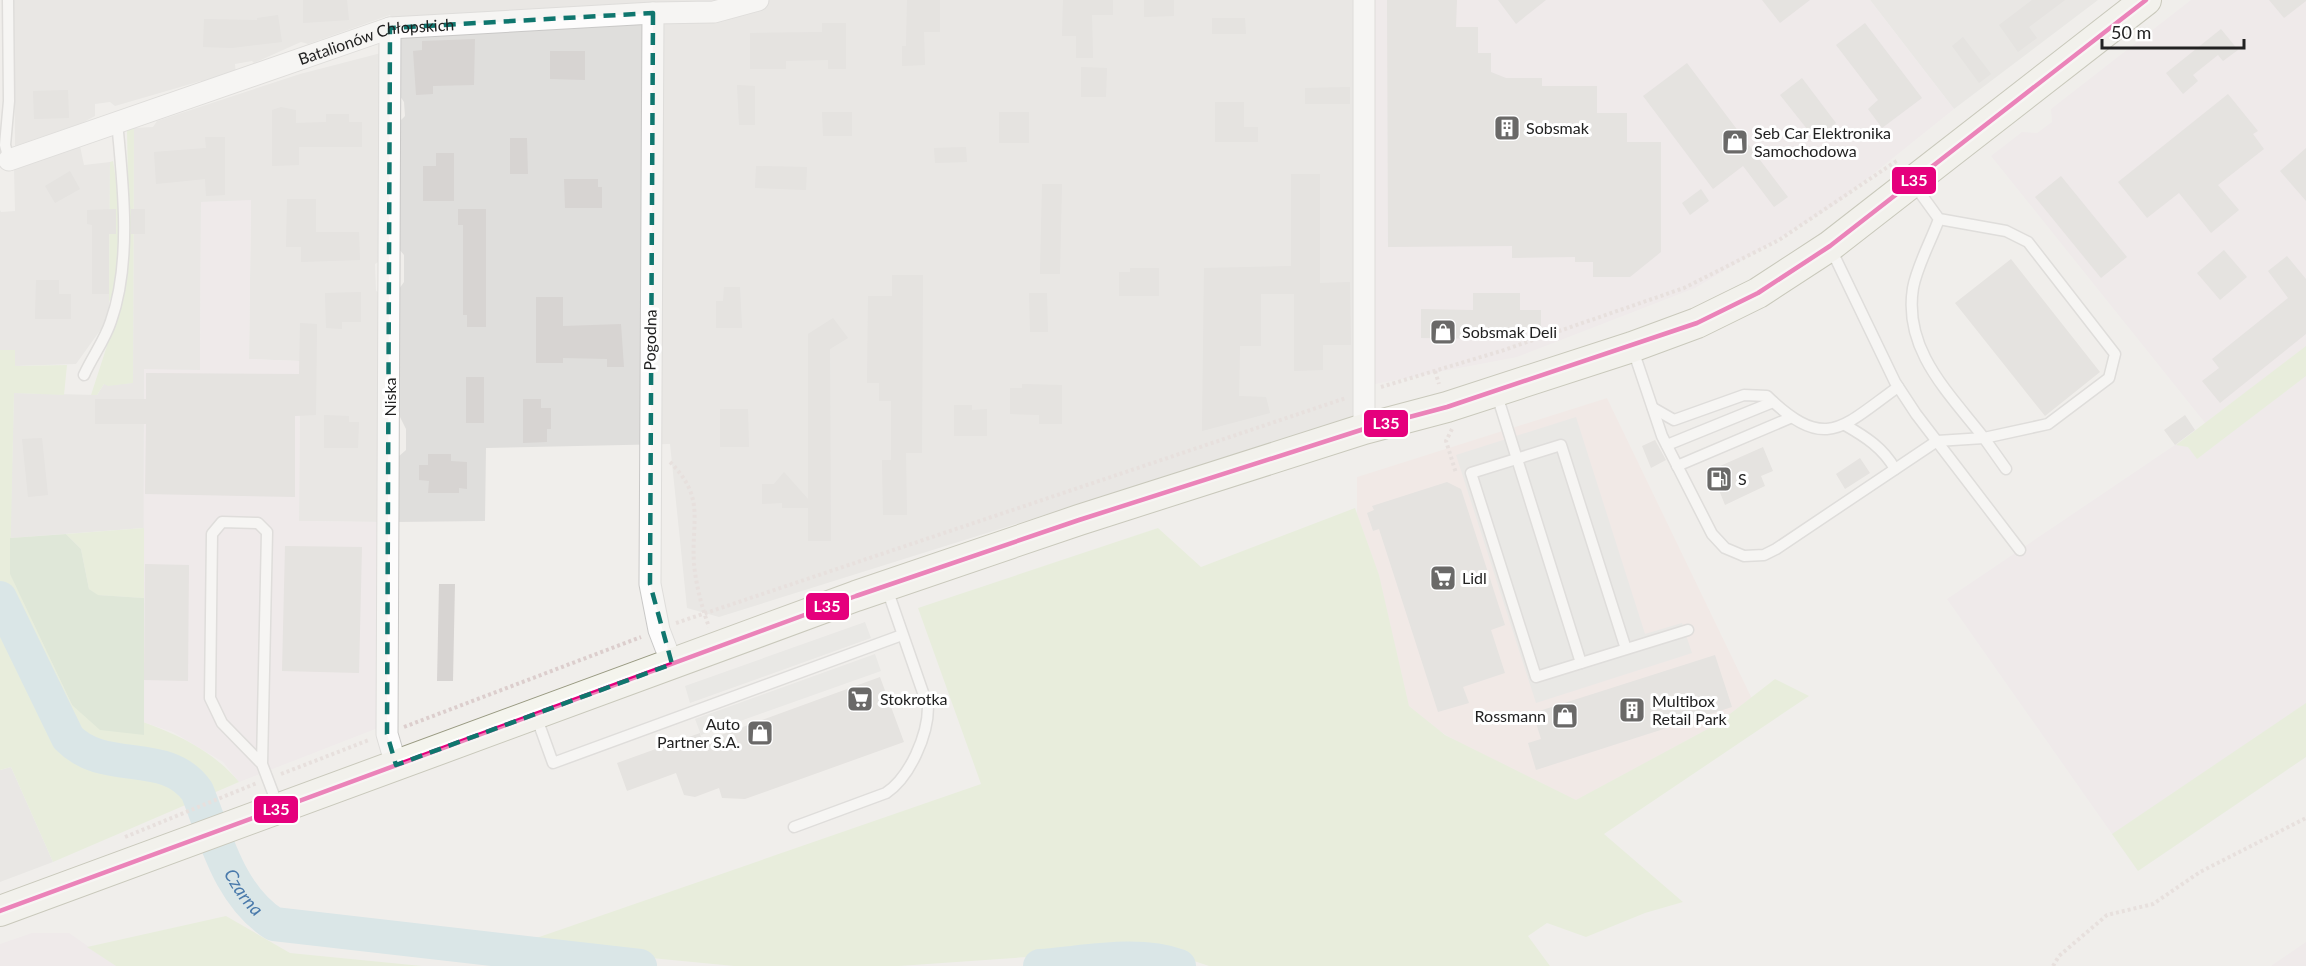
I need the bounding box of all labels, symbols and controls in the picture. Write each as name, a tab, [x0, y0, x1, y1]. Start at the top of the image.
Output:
scale bar	[2102, 12, 2244, 50]
street label: Batalionów Chłopskich	[295, 14, 455, 68]
text: 50 m	[2111, 21, 2151, 43]
building icon: Sobsmak	[1492, 113, 1522, 143]
place label: Sobsmak	[1526, 118, 1590, 137]
place label: Seb Car Elektronika Samochodowa	[1754, 123, 1891, 160]
shop icon: Seb Car Elektronika Samochodowa	[1720, 127, 1750, 157]
line badge: L35	[1891, 166, 1937, 195]
text: L35	[1901, 170, 1927, 189]
street label: Pogodna	[639, 309, 660, 371]
shop icon: Sobsmak Deli	[1428, 317, 1458, 347]
place label: Sobsmak Deli	[1462, 322, 1557, 341]
street label: Niska	[380, 378, 399, 416]
line badge: L35	[1363, 409, 1409, 438]
text: L35	[1373, 413, 1399, 432]
fuel station icon: S	[1704, 464, 1734, 494]
place label: S	[1738, 469, 1747, 488]
supermarket icon: Lidl	[1428, 563, 1458, 593]
place label: Lidl	[1462, 568, 1487, 587]
line badge: L35	[805, 592, 850, 621]
text: L35	[814, 596, 840, 615]
supermarket icon: Stokrotka	[845, 684, 875, 714]
place label: Stokrotka	[880, 689, 947, 708]
place label: Multibox Retail Park	[1652, 691, 1727, 728]
building icon: Multibox Retail Park	[1617, 695, 1647, 725]
shop icon: Rossmann	[1550, 701, 1580, 731]
place label: Rossmann	[1475, 706, 1546, 725]
place label: Auto Partner S.A.	[657, 714, 740, 751]
shop icon: Auto Partner S.A.	[745, 718, 775, 748]
line badge: L35	[253, 795, 299, 824]
text: L35	[263, 799, 289, 818]
water label: Czarna	[220, 865, 268, 920]

